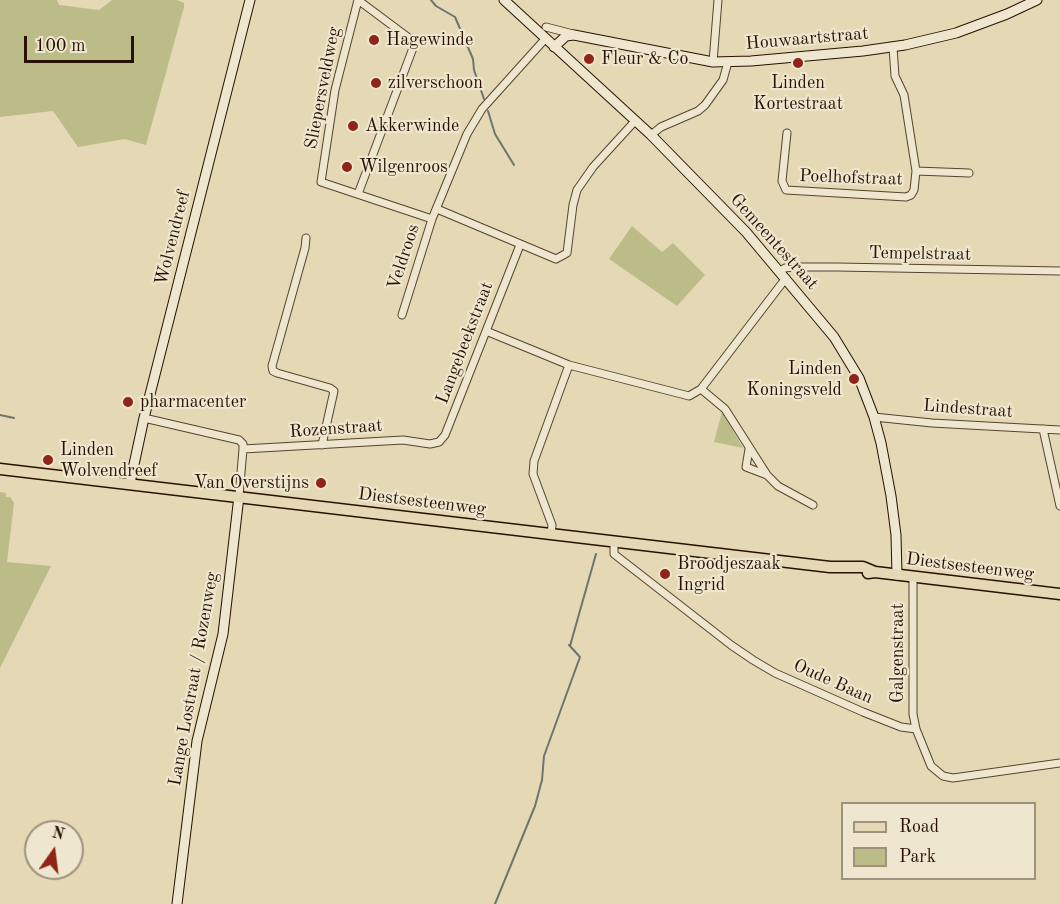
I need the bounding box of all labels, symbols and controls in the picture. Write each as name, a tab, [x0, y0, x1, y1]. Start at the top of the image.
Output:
street label: Houwaartstraat	[745, 23, 869, 55]
scale bar	[27, 24, 136, 62]
street label: Sliepersveldweg	[301, 25, 345, 151]
place label: Hagewinde	[386, 29, 473, 51]
marker: Hagewinde	[367, 33, 381, 47]
text: 100 m	[35, 37, 86, 55]
place label: Fleur & Co	[601, 48, 689, 70]
marker: Fleur & Co	[582, 52, 596, 66]
marker: Linden Kortestraat	[791, 56, 805, 70]
place label: zilverschoon	[388, 72, 483, 94]
place label: Linden Kortestraat	[753, 72, 843, 115]
marker: zilverschoon	[369, 76, 383, 90]
place label: Akkerwinde	[365, 115, 459, 137]
marker: Akkerwinde	[346, 119, 360, 133]
place label: Wilgenroos	[359, 156, 448, 178]
marker: Wilgenroos	[340, 160, 354, 174]
street label: Poelhofstraat	[799, 165, 903, 191]
street label: Wolvendreef	[151, 188, 195, 288]
street label: Gemeentestraat	[725, 189, 823, 295]
street label: Veldroos	[383, 221, 425, 293]
street label: Tempelstraat	[869, 242, 971, 266]
street label: Langebeekstraat	[432, 279, 498, 407]
place label: Linden Koningsveld	[746, 358, 842, 400]
marker: Linden Koningsveld	[847, 372, 861, 386]
place label: pharmacenter	[140, 391, 246, 413]
marker: pharmacenter	[121, 395, 135, 409]
street label: Lindestraat	[922, 395, 1014, 423]
street label: Rozenstraat	[289, 415, 383, 443]
place label: Linden Wolvendreef	[60, 439, 157, 482]
marker: Linden Wolvendreef	[41, 453, 55, 467]
place label: Van Overstijns	[194, 472, 309, 494]
marker: Van Overstijns	[314, 476, 328, 490]
street label: Diestsesteenweg	[357, 483, 487, 521]
street label: Diestsesteenweg	[905, 548, 1035, 586]
place label: Broodjeszaak Ingrid	[677, 553, 781, 596]
marker: Broodjeszaak Ingrid	[658, 567, 672, 581]
street label: Lange Lostraat / Rozenweg	[164, 570, 224, 788]
street label: Galgenstraat	[887, 603, 909, 703]
street label: Oude Baan	[790, 655, 876, 709]
legend	[841, 802, 1036, 880]
text: Road	[899, 818, 939, 836]
north arrow	[24, 820, 84, 880]
text: N	[50, 825, 66, 844]
text: Park	[899, 848, 936, 866]

